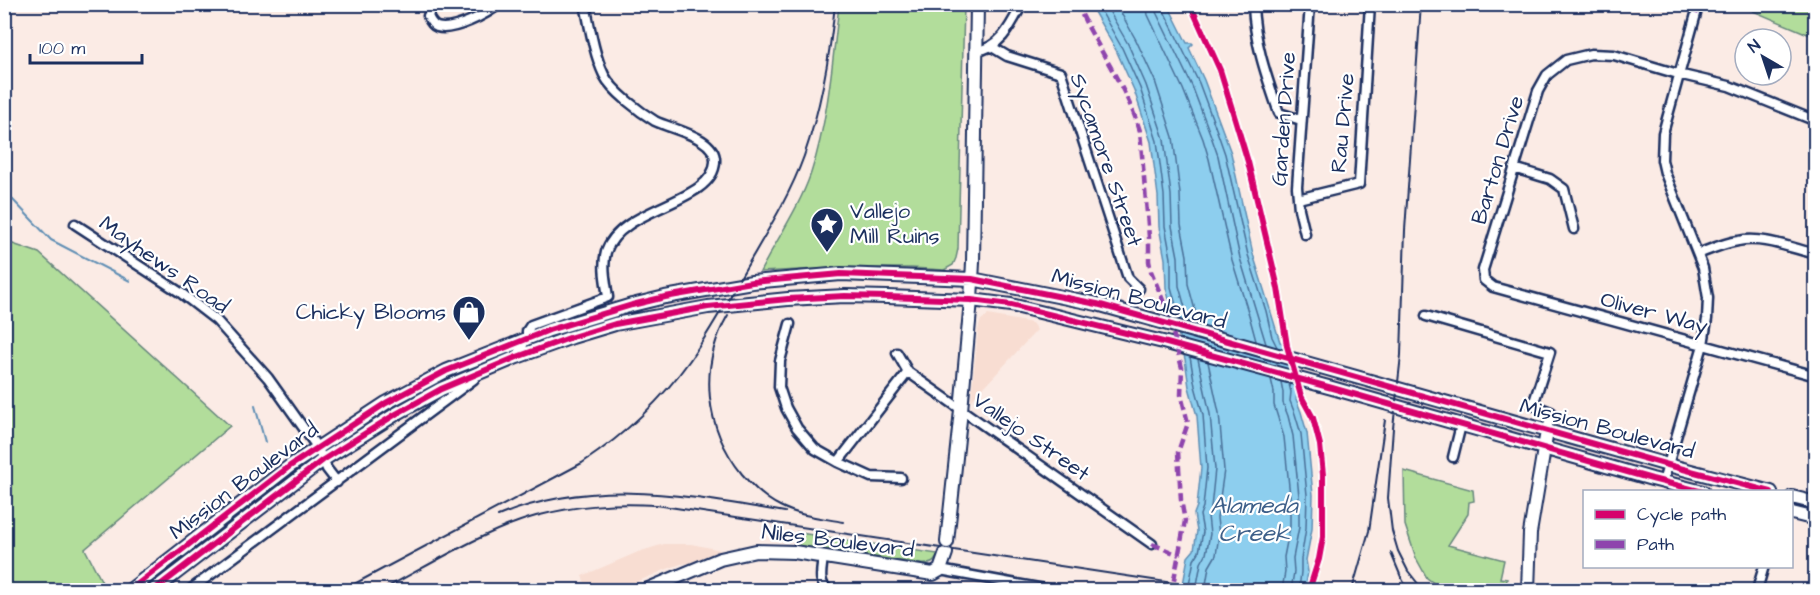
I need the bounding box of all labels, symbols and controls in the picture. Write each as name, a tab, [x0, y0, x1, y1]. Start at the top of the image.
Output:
scale bar	[30, 27, 142, 65]
north arrow	[1733, 27, 1793, 87]
text: N	[1743, 34, 1765, 58]
text: 100 m	[39, 36, 85, 61]
street label: Garden Drive	[1264, 51, 1304, 187]
street label: Sycamore Street	[1061, 69, 1150, 251]
street label: Rau Drive	[1323, 72, 1363, 174]
street label: Barton Drive	[1464, 92, 1532, 228]
place label: Vallejo Mill Ruins	[850, 196, 939, 252]
place icon: Vallejo Mill Ruins	[809, 206, 845, 253]
street label: Mayhews Road	[92, 209, 235, 322]
street label: Mission Boulevard	[1048, 261, 1230, 337]
street label: Oliver Way	[1597, 284, 1711, 343]
shop icon: Chicky Blooms	[451, 294, 487, 341]
place label: Chicky Blooms	[296, 297, 446, 329]
street label: Vallejo Street	[966, 385, 1096, 489]
street label: Mission Boulevard	[1516, 391, 1698, 467]
street label: Mission Boulevard	[163, 415, 325, 547]
water label: Alameda Creek	[1210, 489, 1300, 551]
legend	[1583, 490, 1793, 568]
text: Cycle path	[1637, 502, 1726, 528]
street label: Niles Boulevard	[760, 516, 916, 566]
text: Path	[1637, 532, 1674, 557]

